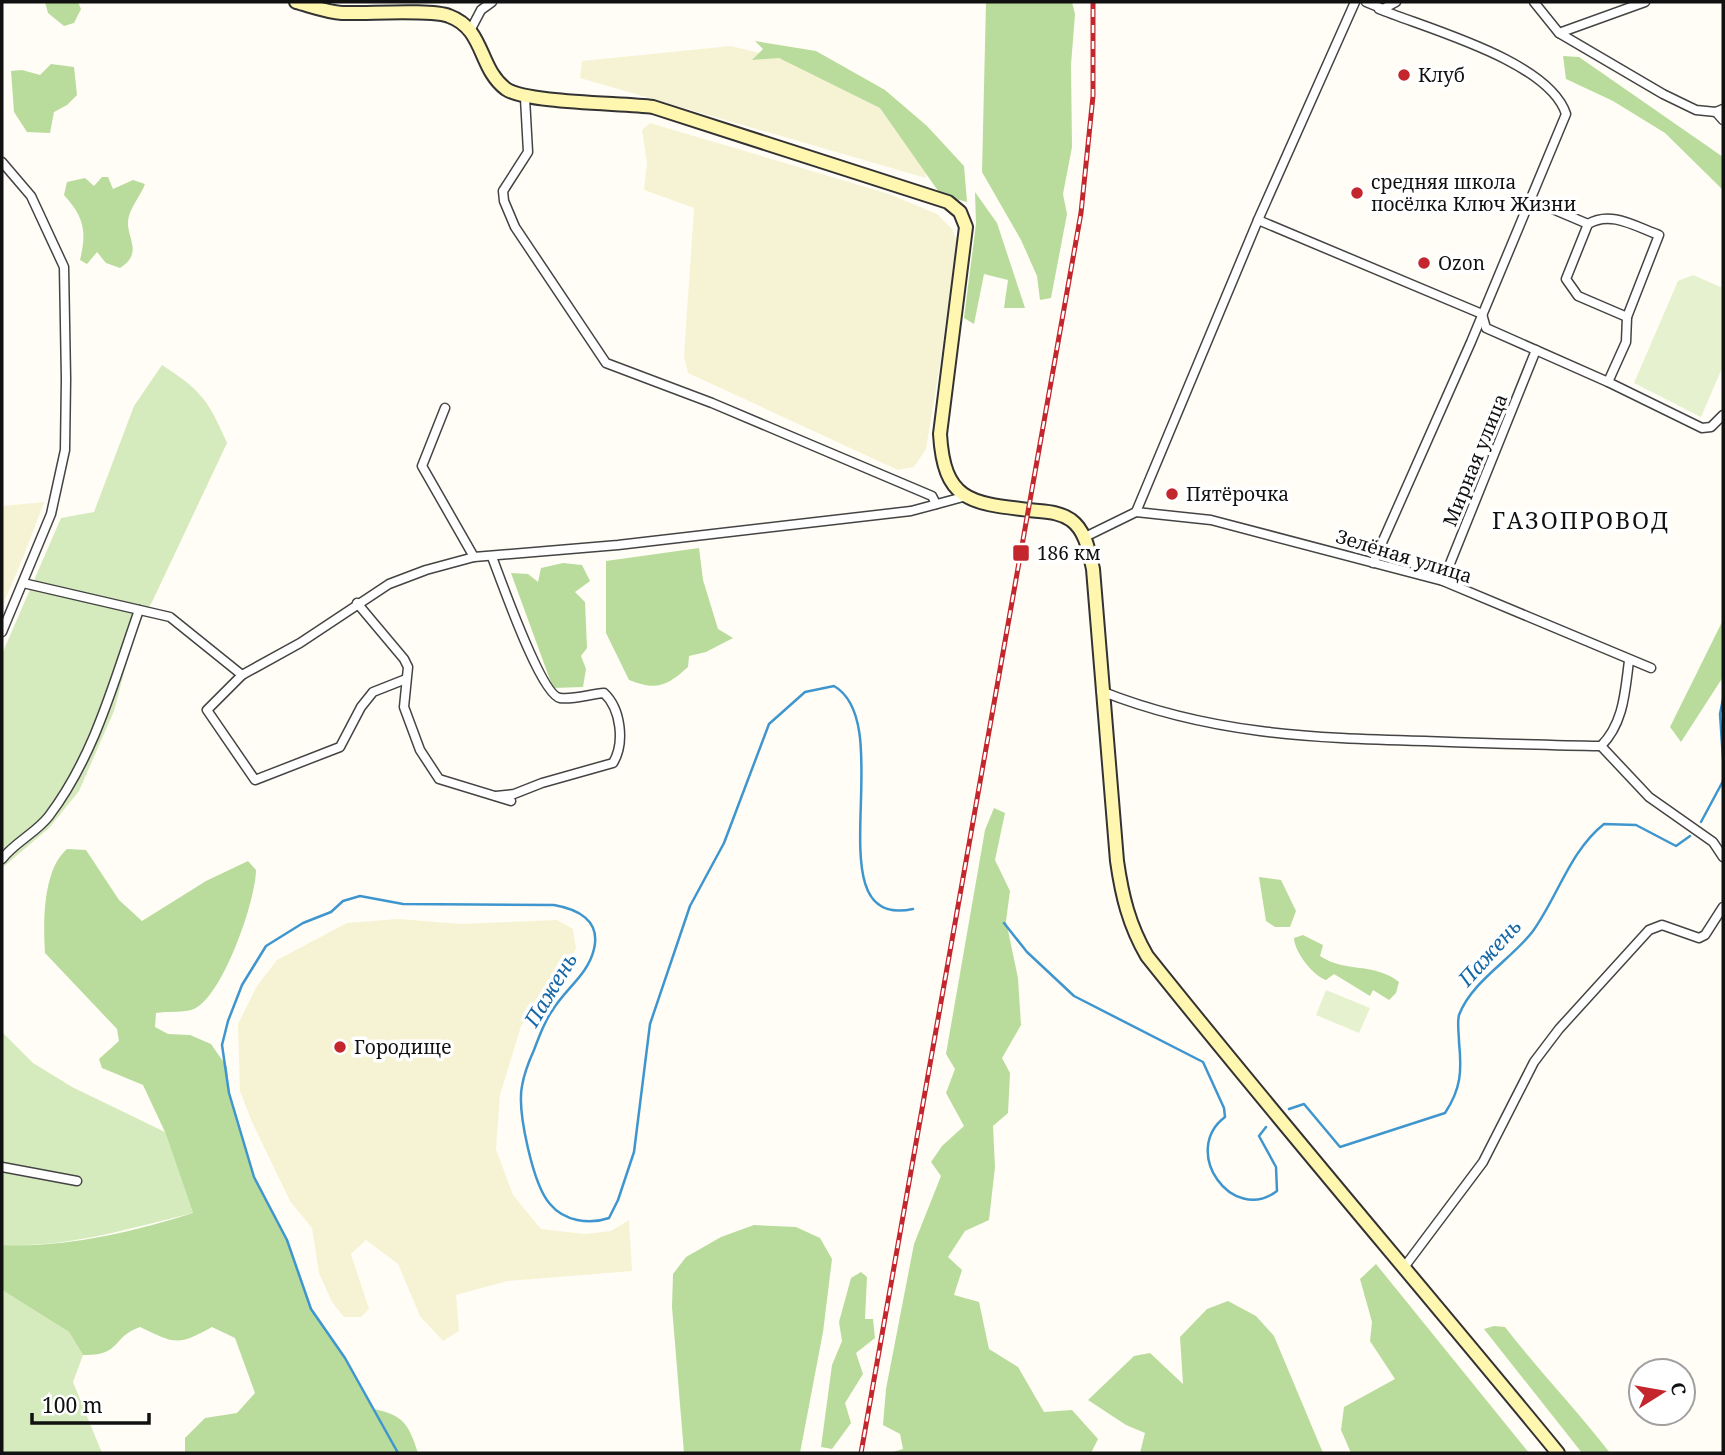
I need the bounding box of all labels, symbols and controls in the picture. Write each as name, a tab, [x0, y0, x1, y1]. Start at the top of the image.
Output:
place label: Клуб	[1418, 62, 1465, 88]
marker: Клуб	[1396, 67, 1412, 83]
place label: средняя школа посёлка Ключ Жизни	[1371, 169, 1577, 217]
marker: средняя школа посёлка Ключ Жизни	[1349, 185, 1365, 201]
place label: Ozon	[1438, 250, 1485, 276]
marker: Ozon	[1416, 255, 1432, 271]
street label: Мирная улица	[1437, 390, 1513, 530]
place label: Пятёрочка	[1186, 481, 1289, 507]
marker: Пятёрочка	[1164, 486, 1180, 502]
district label: ГАЗОПРОВОД	[1492, 504, 1670, 536]
street label: Зелёная улица	[1333, 523, 1475, 589]
place label: 186 км	[1037, 540, 1101, 566]
marker: 186 км	[1011, 543, 1031, 563]
water label: Пажень	[1451, 913, 1527, 993]
water label: Пажень	[517, 947, 583, 1033]
place label: Городище	[354, 1034, 451, 1060]
marker: Городище	[332, 1039, 348, 1055]
north arrow	[1627, 1357, 1697, 1427]
text: С	[1665, 1380, 1693, 1397]
scale bar	[32, 1382, 149, 1426]
text: 100 m	[42, 1391, 103, 1419]

